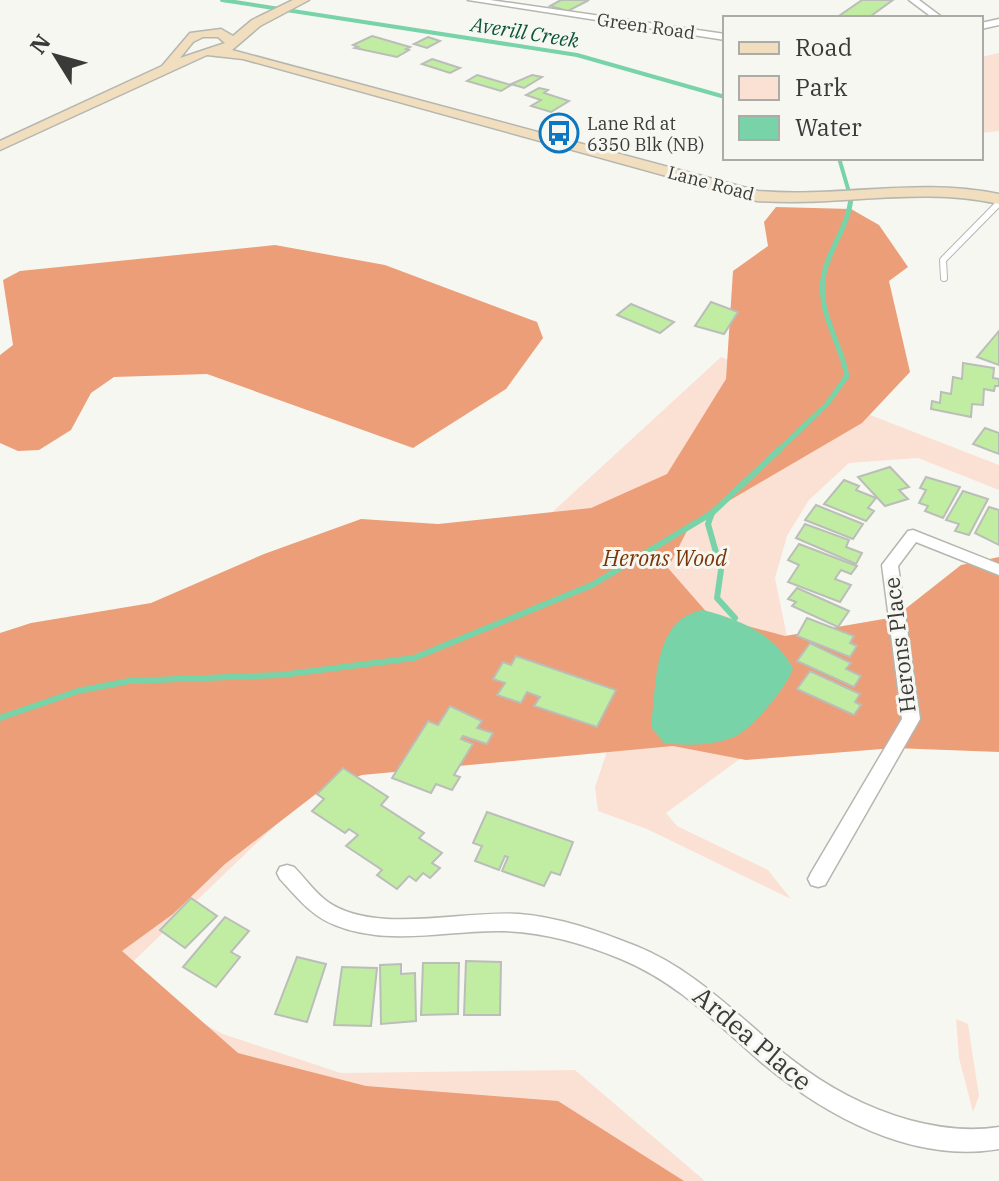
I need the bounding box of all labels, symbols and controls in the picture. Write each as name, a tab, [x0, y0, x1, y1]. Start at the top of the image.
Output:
street label: Green Road	[595, 8, 697, 44]
water label: Averill Creek	[467, 10, 581, 54]
north arrow	[16, 16, 96, 96]
legend	[723, 16, 983, 160]
text: N	[23, 28, 56, 59]
text: Road	[795, 31, 852, 63]
text: Park	[795, 71, 847, 103]
text: Water	[795, 111, 862, 143]
bus stop icon: Lane Rd at 6350 Blk (NB)	[538, 112, 580, 154]
place label: Lane Rd at 6350 Blk (NB)	[587, 112, 704, 156]
street label: Lane Road	[665, 160, 757, 206]
park label: Herons Wood	[602, 543, 728, 572]
street label: Herons Place	[876, 576, 922, 714]
street label: Ardea Place	[687, 978, 819, 1098]

